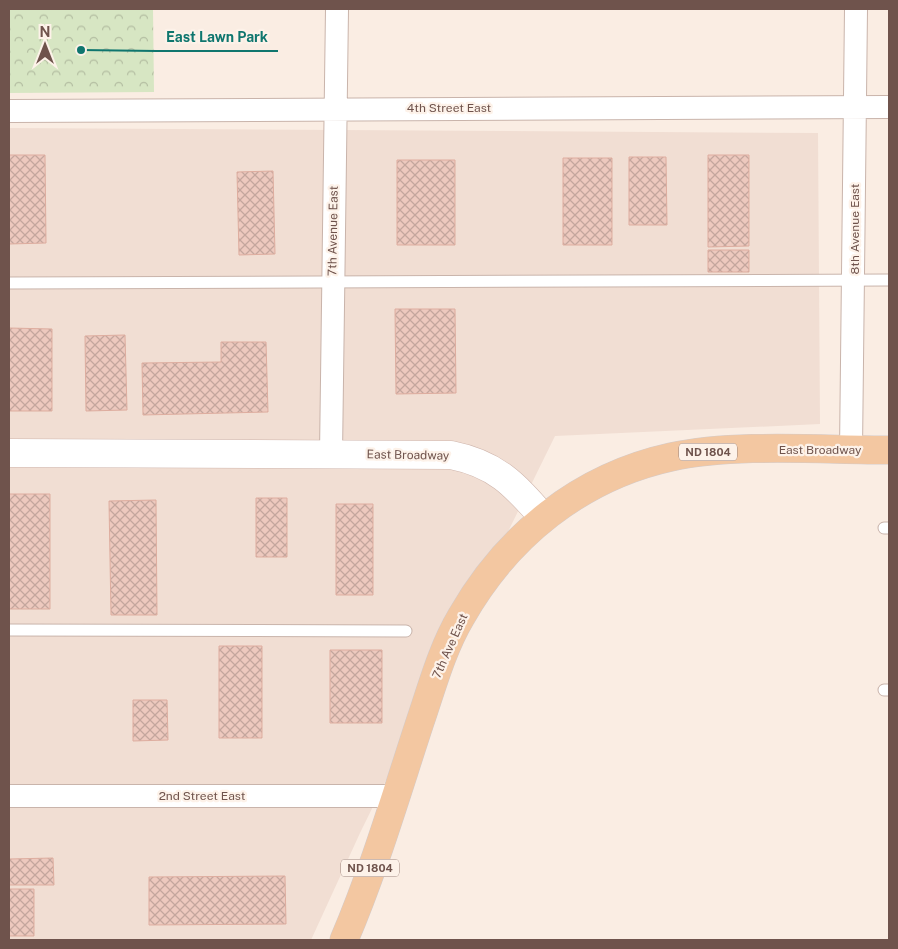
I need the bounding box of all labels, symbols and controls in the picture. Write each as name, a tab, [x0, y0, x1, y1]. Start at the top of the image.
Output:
north arrow	[20, 20, 70, 70]
callout: East Lawn Park	[156, 22, 278, 51]
text: N	[40, 24, 50, 40]
text: East Lawn Park	[166, 29, 268, 45]
street label: 4th Street East	[407, 101, 492, 115]
street label: 8th Avenue East	[848, 183, 862, 274]
street label: 7th Avenue East	[325, 185, 341, 276]
street label: East Broadway	[779, 443, 862, 457]
road number: ND 1804	[679, 444, 737, 461]
street label: East Broadway	[367, 447, 450, 463]
street label: 7th Ave East	[429, 611, 471, 681]
street label: 2nd Street East	[159, 789, 246, 803]
road number: ND 1804	[341, 860, 399, 876]

